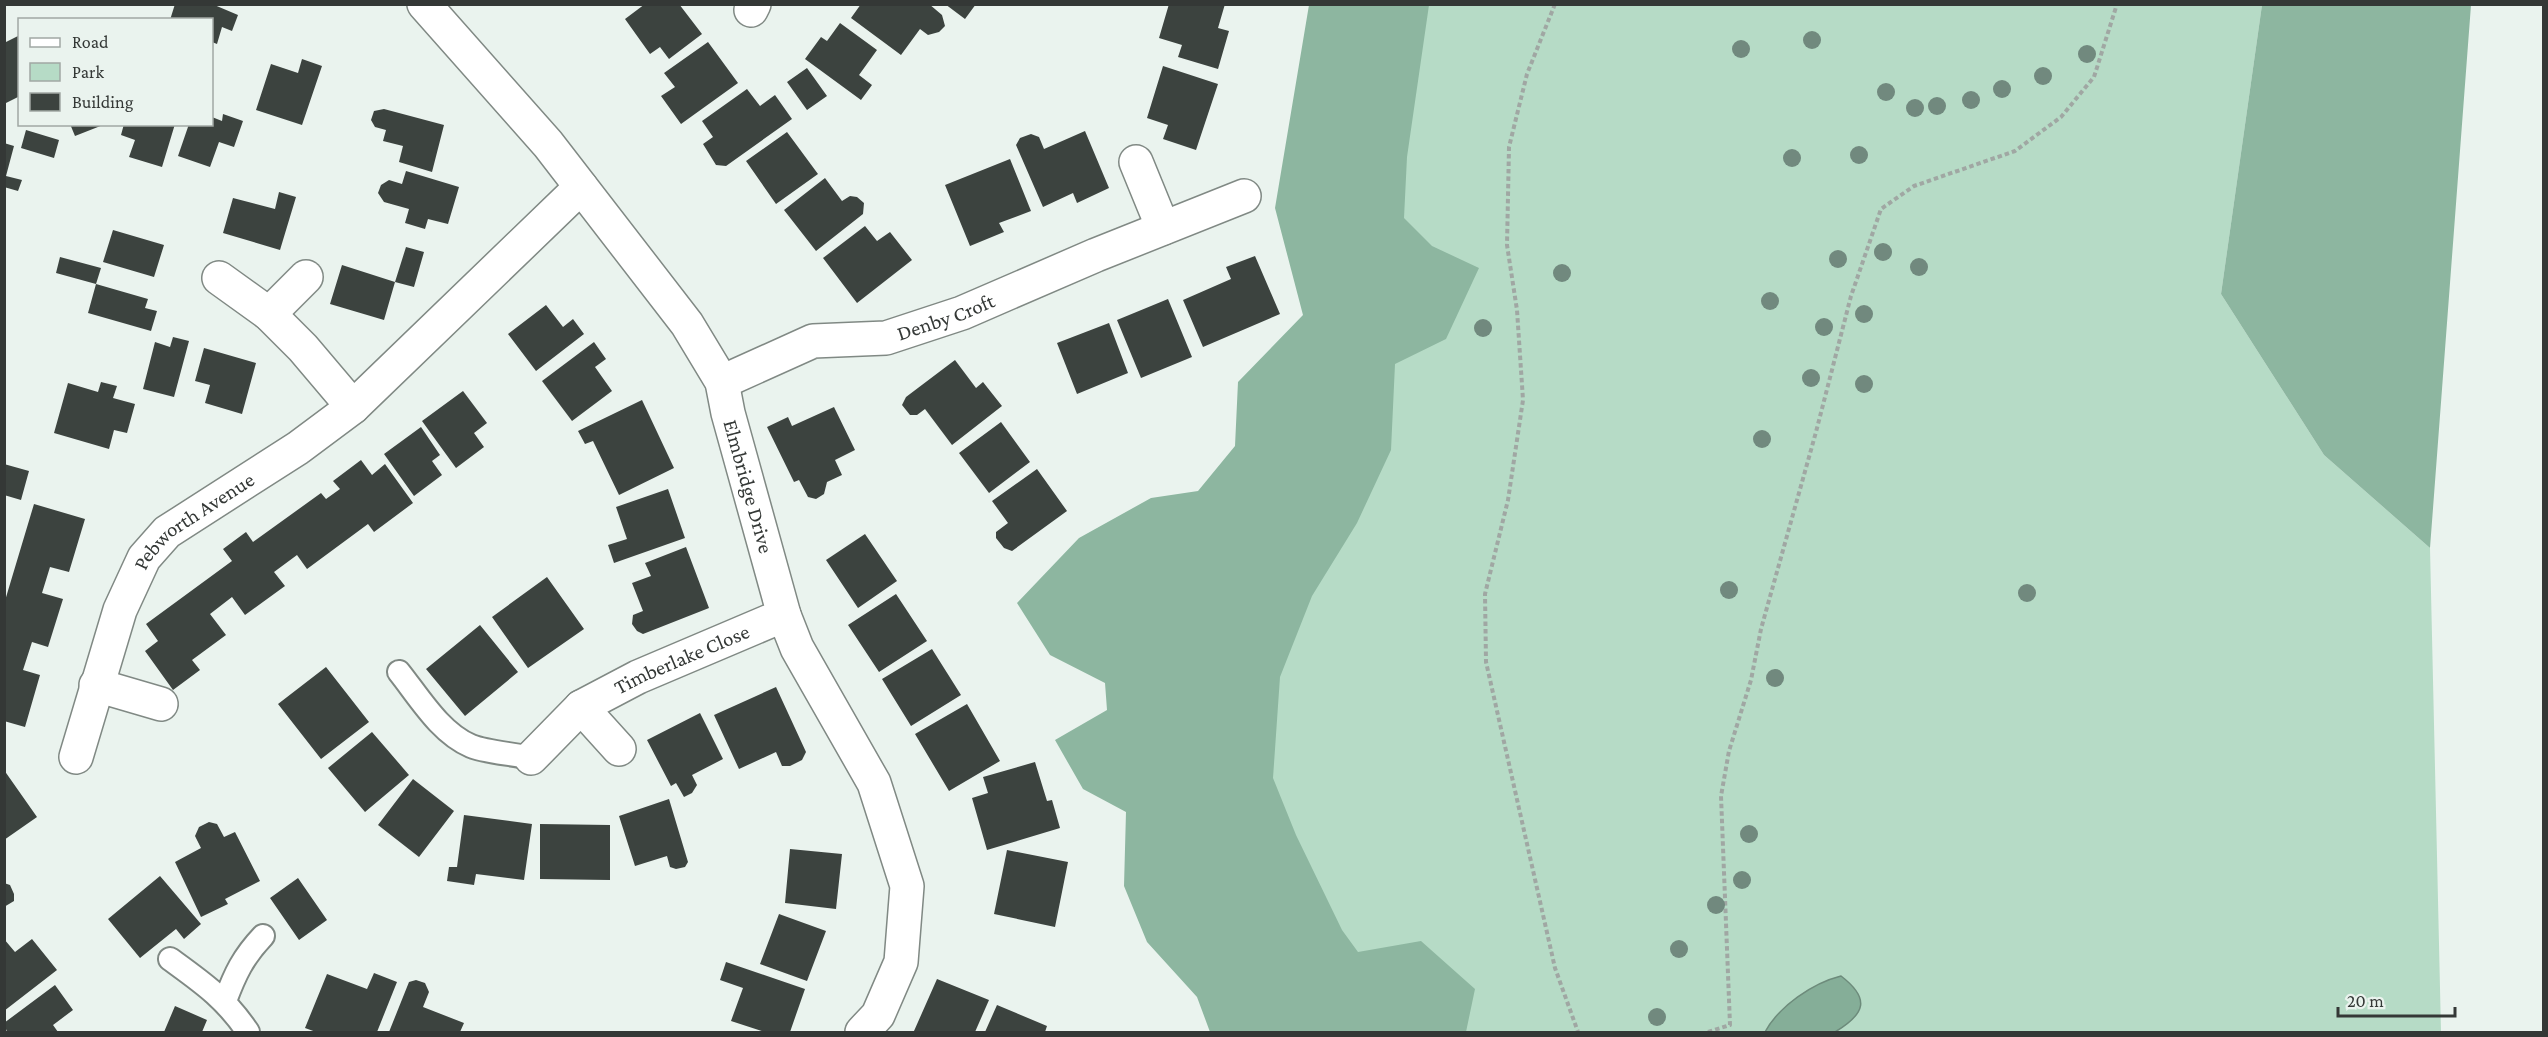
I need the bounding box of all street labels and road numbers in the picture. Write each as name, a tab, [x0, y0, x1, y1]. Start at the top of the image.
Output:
street label: Denby Croft	[894, 288, 999, 346]
street label: Elmbridge Drive	[718, 417, 778, 556]
street label: Pebworth Avenue	[128, 467, 259, 573]
street label: Timberlake Close	[610, 619, 753, 699]

